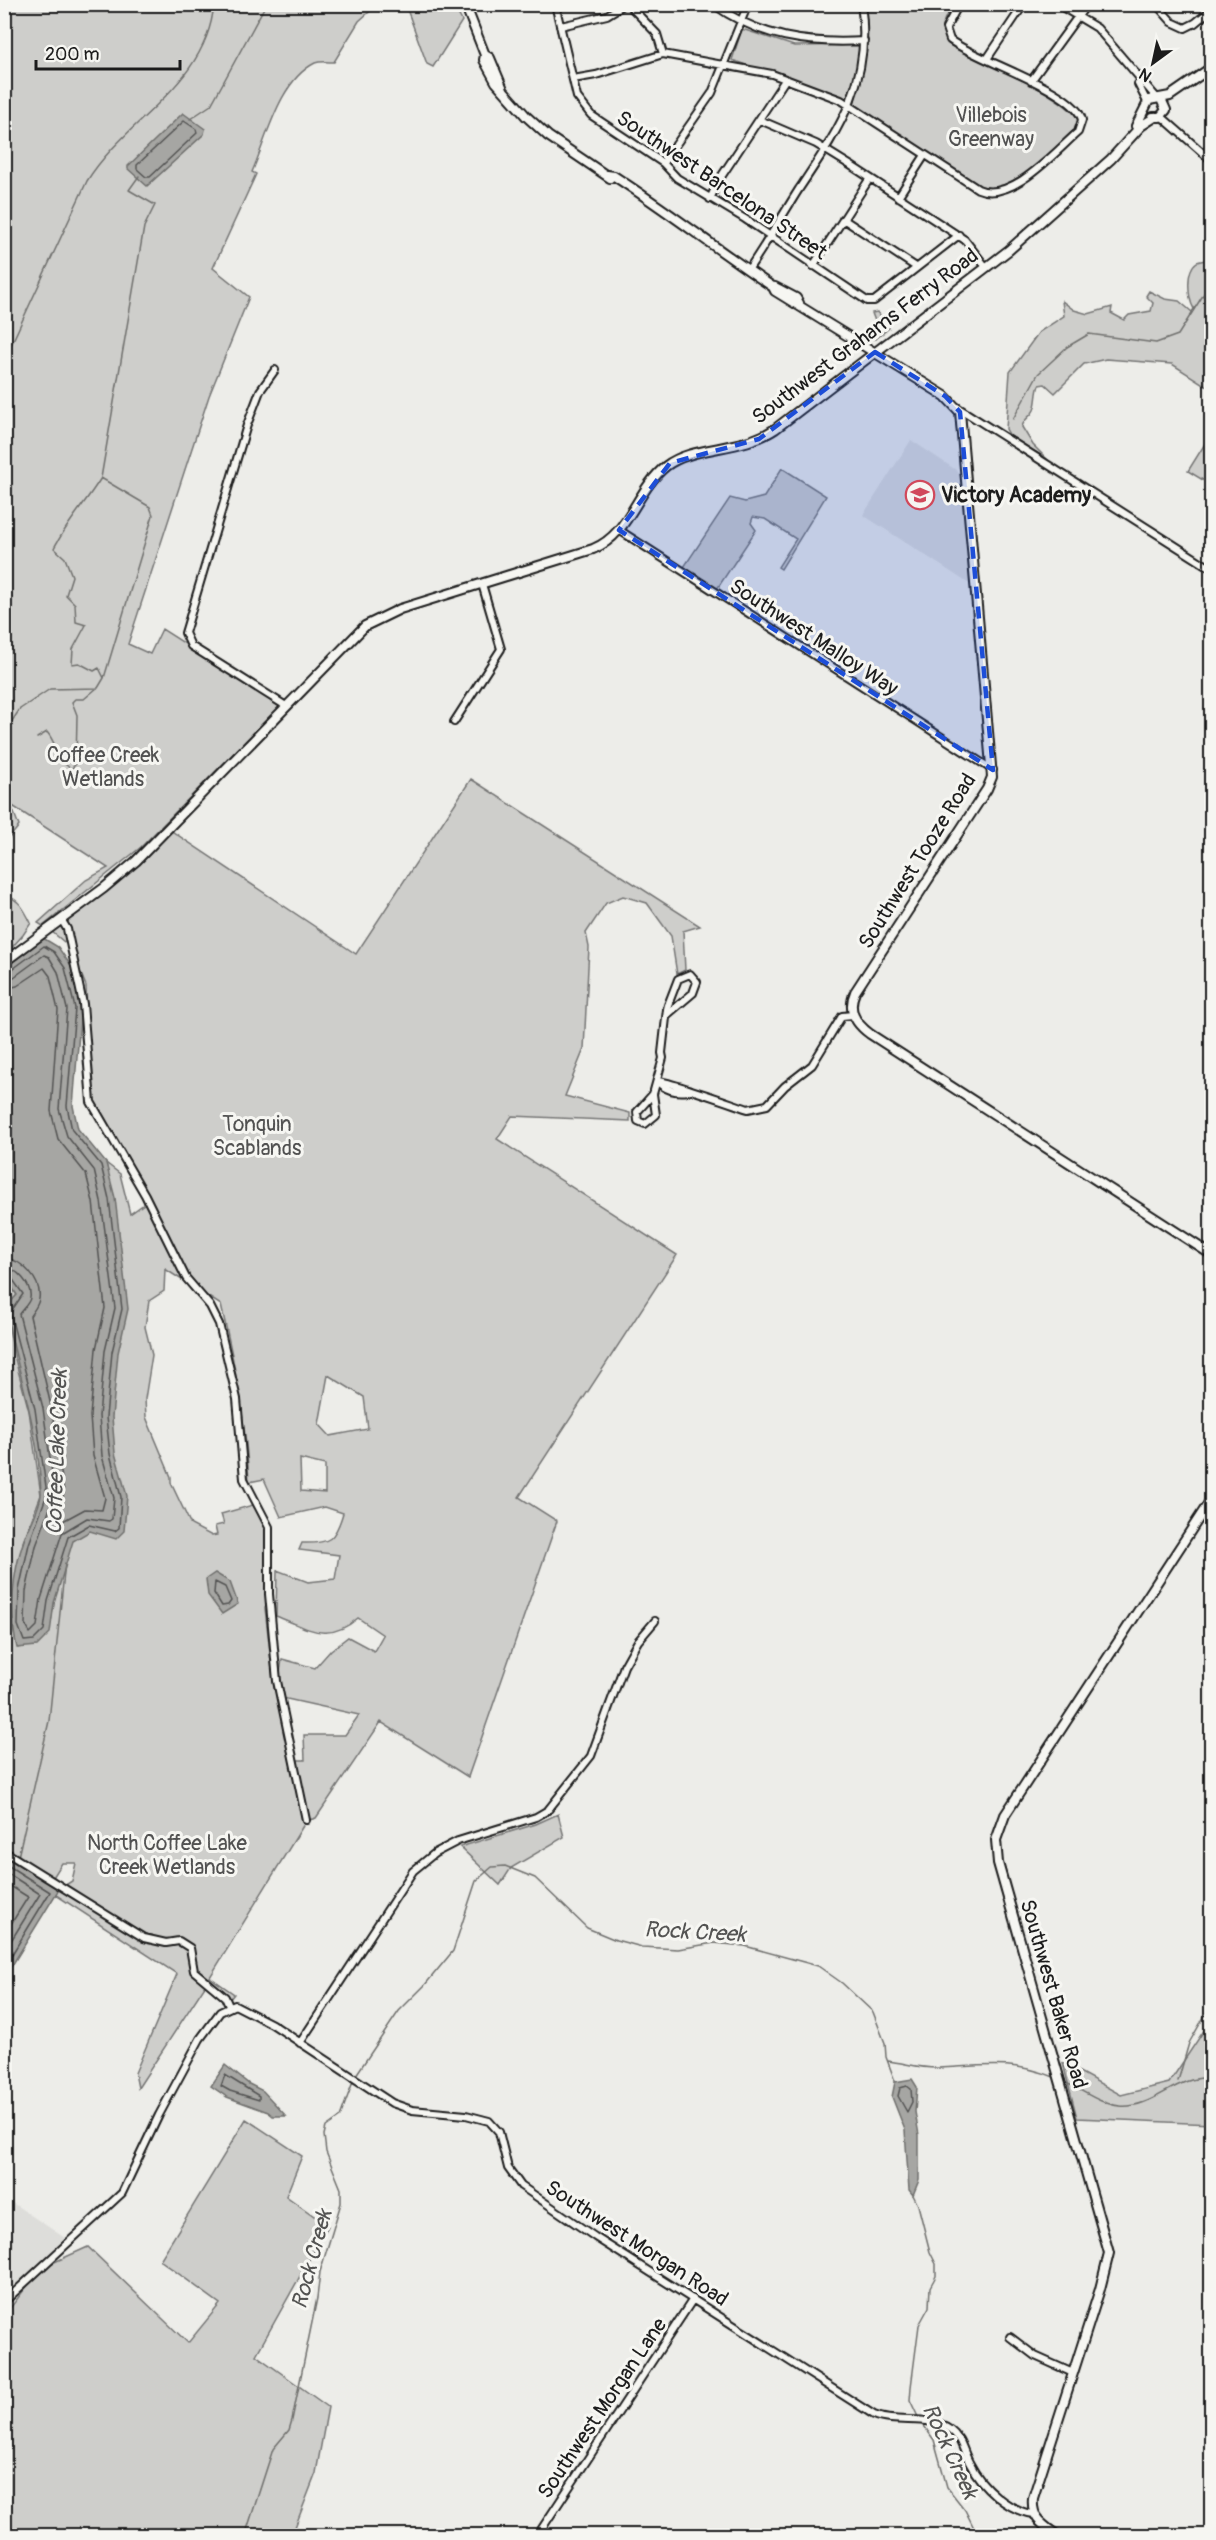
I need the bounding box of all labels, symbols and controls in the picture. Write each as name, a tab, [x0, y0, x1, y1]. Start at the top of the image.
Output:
scale bar	[36, 33, 180, 71]
north arrow	[1123, 33, 1183, 93]
text: 200 m	[45, 43, 100, 66]
text: N	[1135, 63, 1155, 86]
park label: Villebois Greenway	[948, 102, 1034, 153]
street label: Southwest Barcelona Street	[611, 105, 833, 266]
street label: Southwest Grahams Ferry Road	[747, 242, 984, 430]
school or university icon: Victory Academy	[904, 479, 936, 511]
place label: Victory Academy	[941, 482, 1091, 509]
street label: Southwest Malloy Way	[724, 573, 903, 702]
park label: Coffee Creek Wetlands	[47, 742, 160, 793]
street label: Southwest Tooze Road	[852, 768, 982, 954]
park label: Tonquin Scablands	[213, 1111, 302, 1162]
water label: Coffee Lake Creek	[40, 1367, 74, 1535]
park label: North Coffee Lake Creek Wetlands	[87, 1830, 248, 1881]
street label: Southwest Baker Road	[1014, 1896, 1093, 2092]
water label: Rock Creek	[644, 1915, 748, 1949]
street label: Southwest Morgan Road	[540, 2174, 733, 2313]
water label: Rock Creek	[285, 2205, 339, 2312]
street label: Southwest Morgan Lane	[532, 2312, 673, 2504]
water label: Rock Creek	[916, 2399, 985, 2505]

